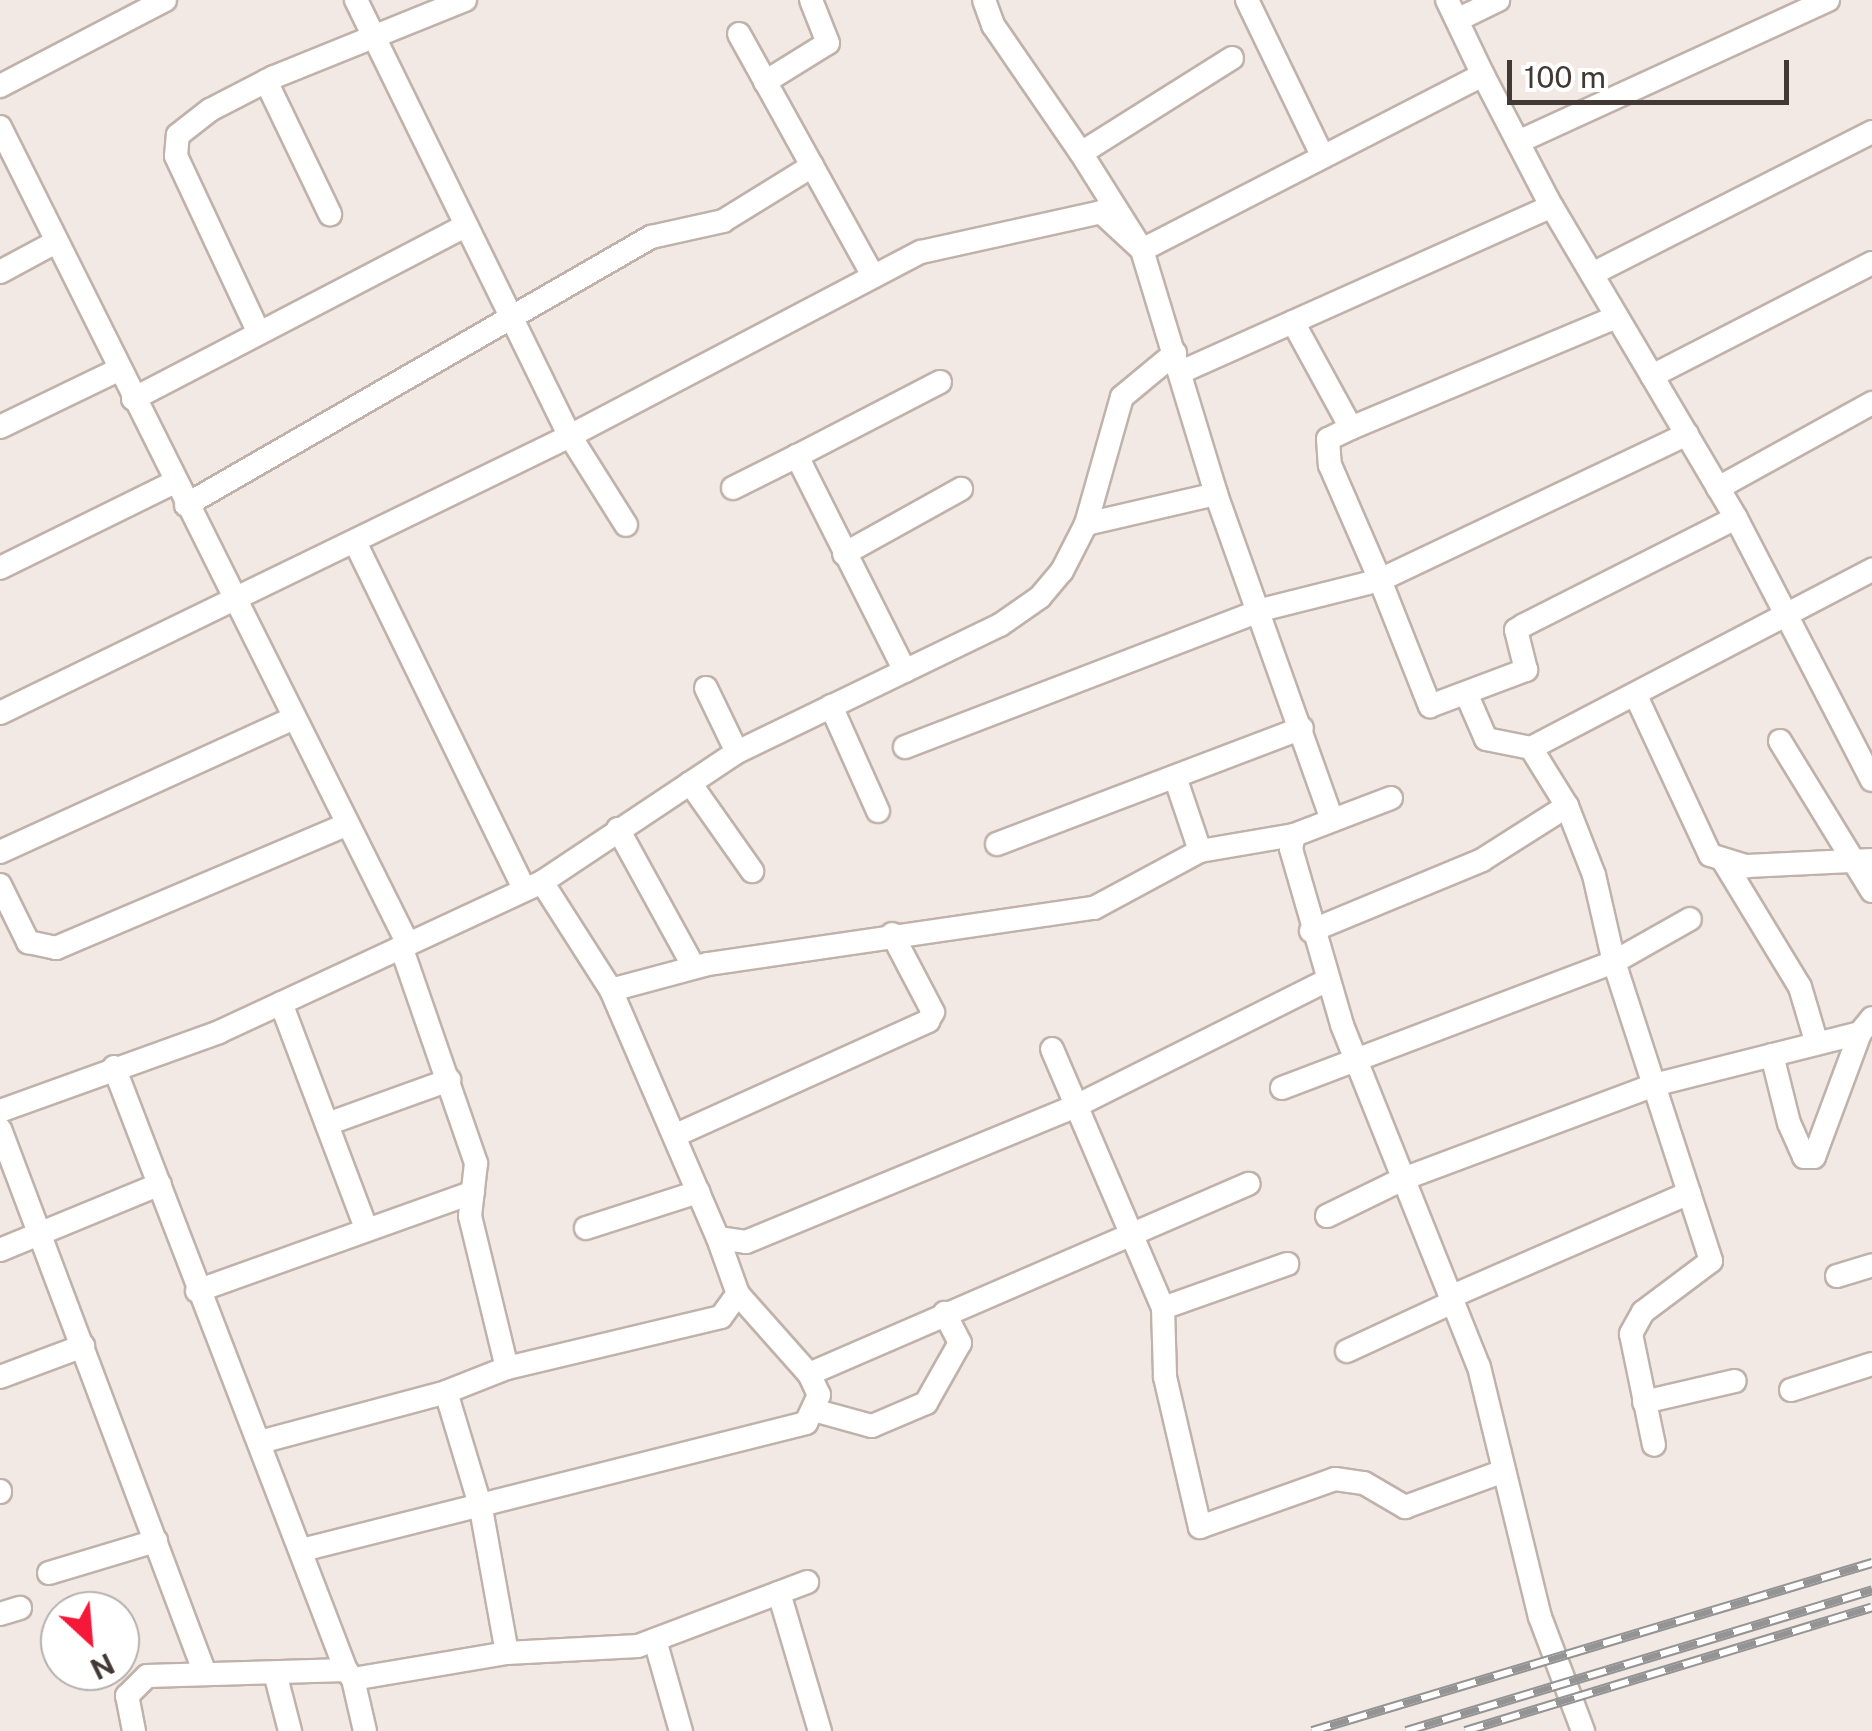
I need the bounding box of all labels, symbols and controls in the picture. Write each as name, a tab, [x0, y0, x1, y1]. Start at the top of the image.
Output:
scale bar	[1512, 40, 1794, 102]
text: 100 m	[1524, 59, 1606, 95]
north arrow	[40, 1591, 140, 1691]
text: N	[85, 1647, 120, 1686]

